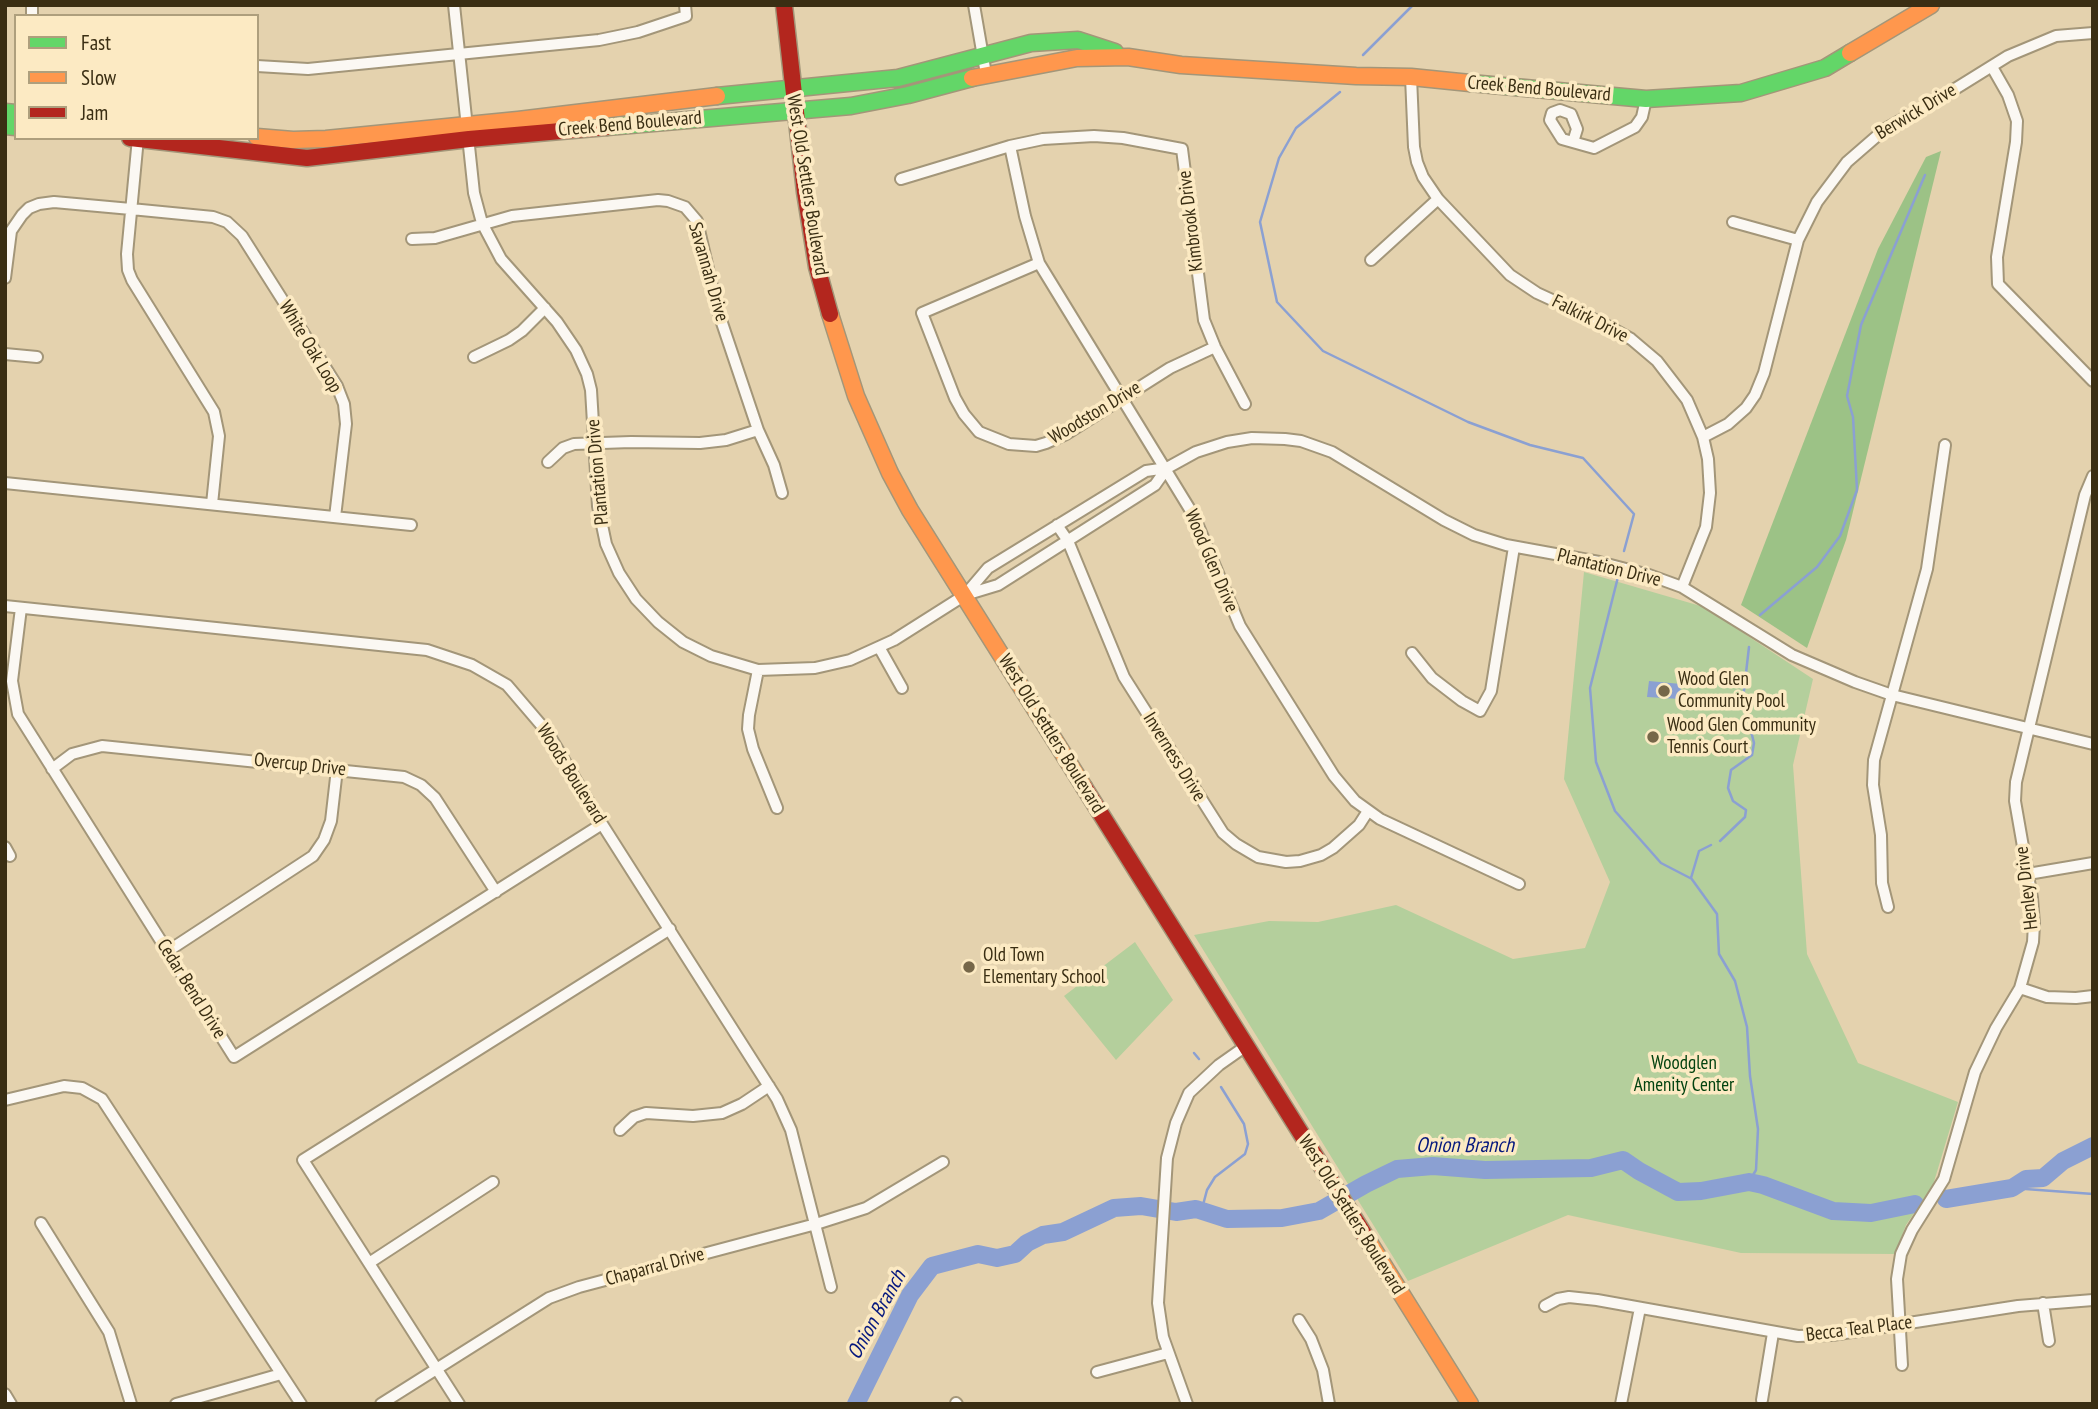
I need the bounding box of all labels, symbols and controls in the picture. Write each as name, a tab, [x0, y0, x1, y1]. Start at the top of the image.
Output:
legend	[14, 14, 259, 140]
text: Fast	[81, 29, 111, 56]
text: Slow	[81, 64, 116, 91]
street label: Creek Bend Boulevard	[1466, 71, 1612, 107]
street label: Berwick Drive	[1872, 79, 1960, 145]
street label: West Old Settlers Boulevard	[781, 93, 833, 277]
text: Jam	[81, 99, 108, 126]
street label: Creek Bend Boulevard	[557, 106, 703, 142]
street label: Kimbrook Drive	[1173, 169, 1209, 273]
street label: Savannah Drive	[683, 220, 733, 324]
street label: Falkirk Drive	[1548, 290, 1632, 348]
street label: White Oak Loop	[274, 297, 346, 397]
street label: Woodston Drive	[1045, 377, 1145, 449]
street label: Plantation Drive	[582, 418, 614, 526]
street label: Wood Glen Drive	[1179, 506, 1243, 616]
street label: Plantation Drive	[1555, 544, 1663, 592]
street label: West Old Settlers Boulevard	[993, 650, 1109, 818]
place label: Wood Glen Community Pool	[1678, 669, 1785, 713]
marker: Wood Glen Community Pool	[1656, 683, 1672, 699]
street label: Inverness Drive	[1138, 708, 1210, 806]
place label: Wood Glen Community Tennis Court	[1667, 715, 1816, 759]
street label: Woods Boulevard	[531, 720, 611, 828]
marker: Wood Glen Community Tennis Court	[1645, 729, 1661, 745]
street label: Overcup Drive	[253, 749, 347, 781]
street label: Henley Drive	[2011, 845, 2043, 931]
street label: Cedar Bend Drive	[151, 935, 231, 1043]
place label: Old Town Elementary School	[983, 945, 1105, 989]
marker: Old Town Elementary School	[961, 959, 977, 975]
park label: Woodglen Amenity Center	[1634, 1053, 1734, 1097]
street label: West Old Settlers Boulevard	[1293, 1131, 1409, 1299]
water label: Onion Branch	[1416, 1133, 1514, 1159]
street label: Chaparral Drive	[603, 1243, 707, 1291]
water label: Onion Branch	[842, 1266, 912, 1364]
street label: Becca Teal Place	[1805, 1311, 1913, 1347]

